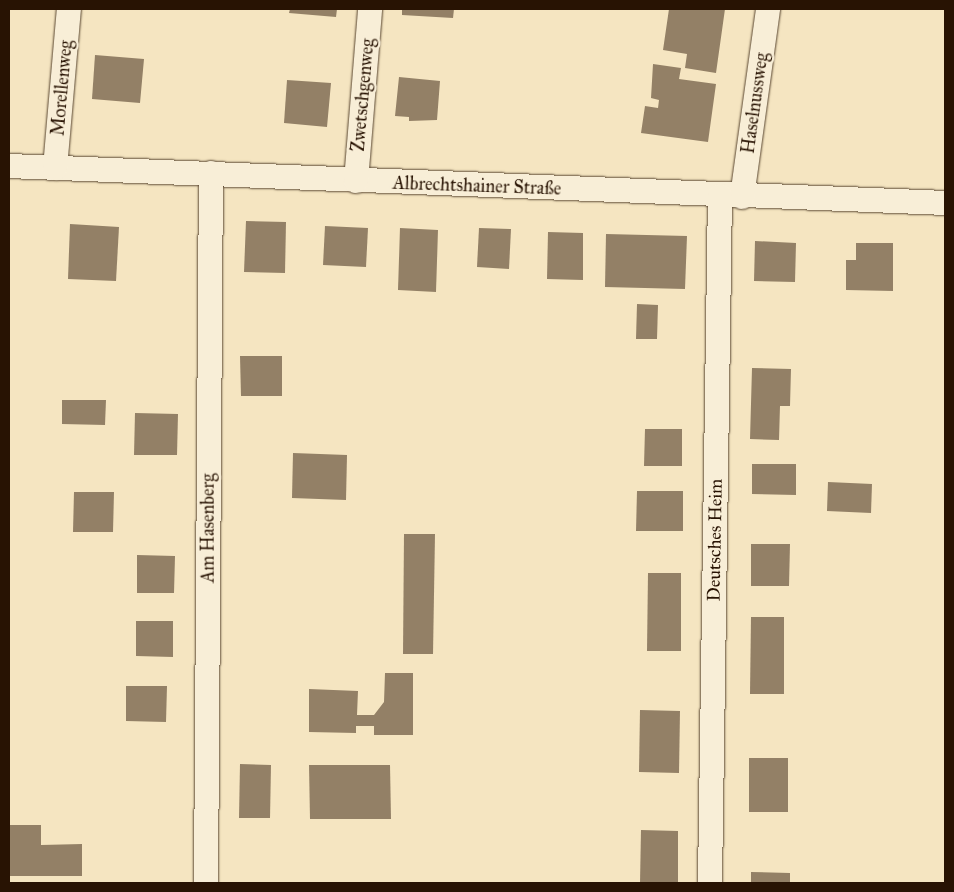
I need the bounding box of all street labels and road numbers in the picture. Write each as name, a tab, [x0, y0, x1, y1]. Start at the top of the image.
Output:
street label: Zwetschgenweg	[347, 37, 379, 153]
street label: Morellenweg	[47, 39, 77, 137]
street label: Haselnussweg	[737, 51, 773, 155]
street label: Albrechtshainer Straße	[392, 172, 562, 200]
street label: Am Hasenberg	[197, 473, 219, 583]
street label: Deutsches Heim	[703, 478, 727, 602]

